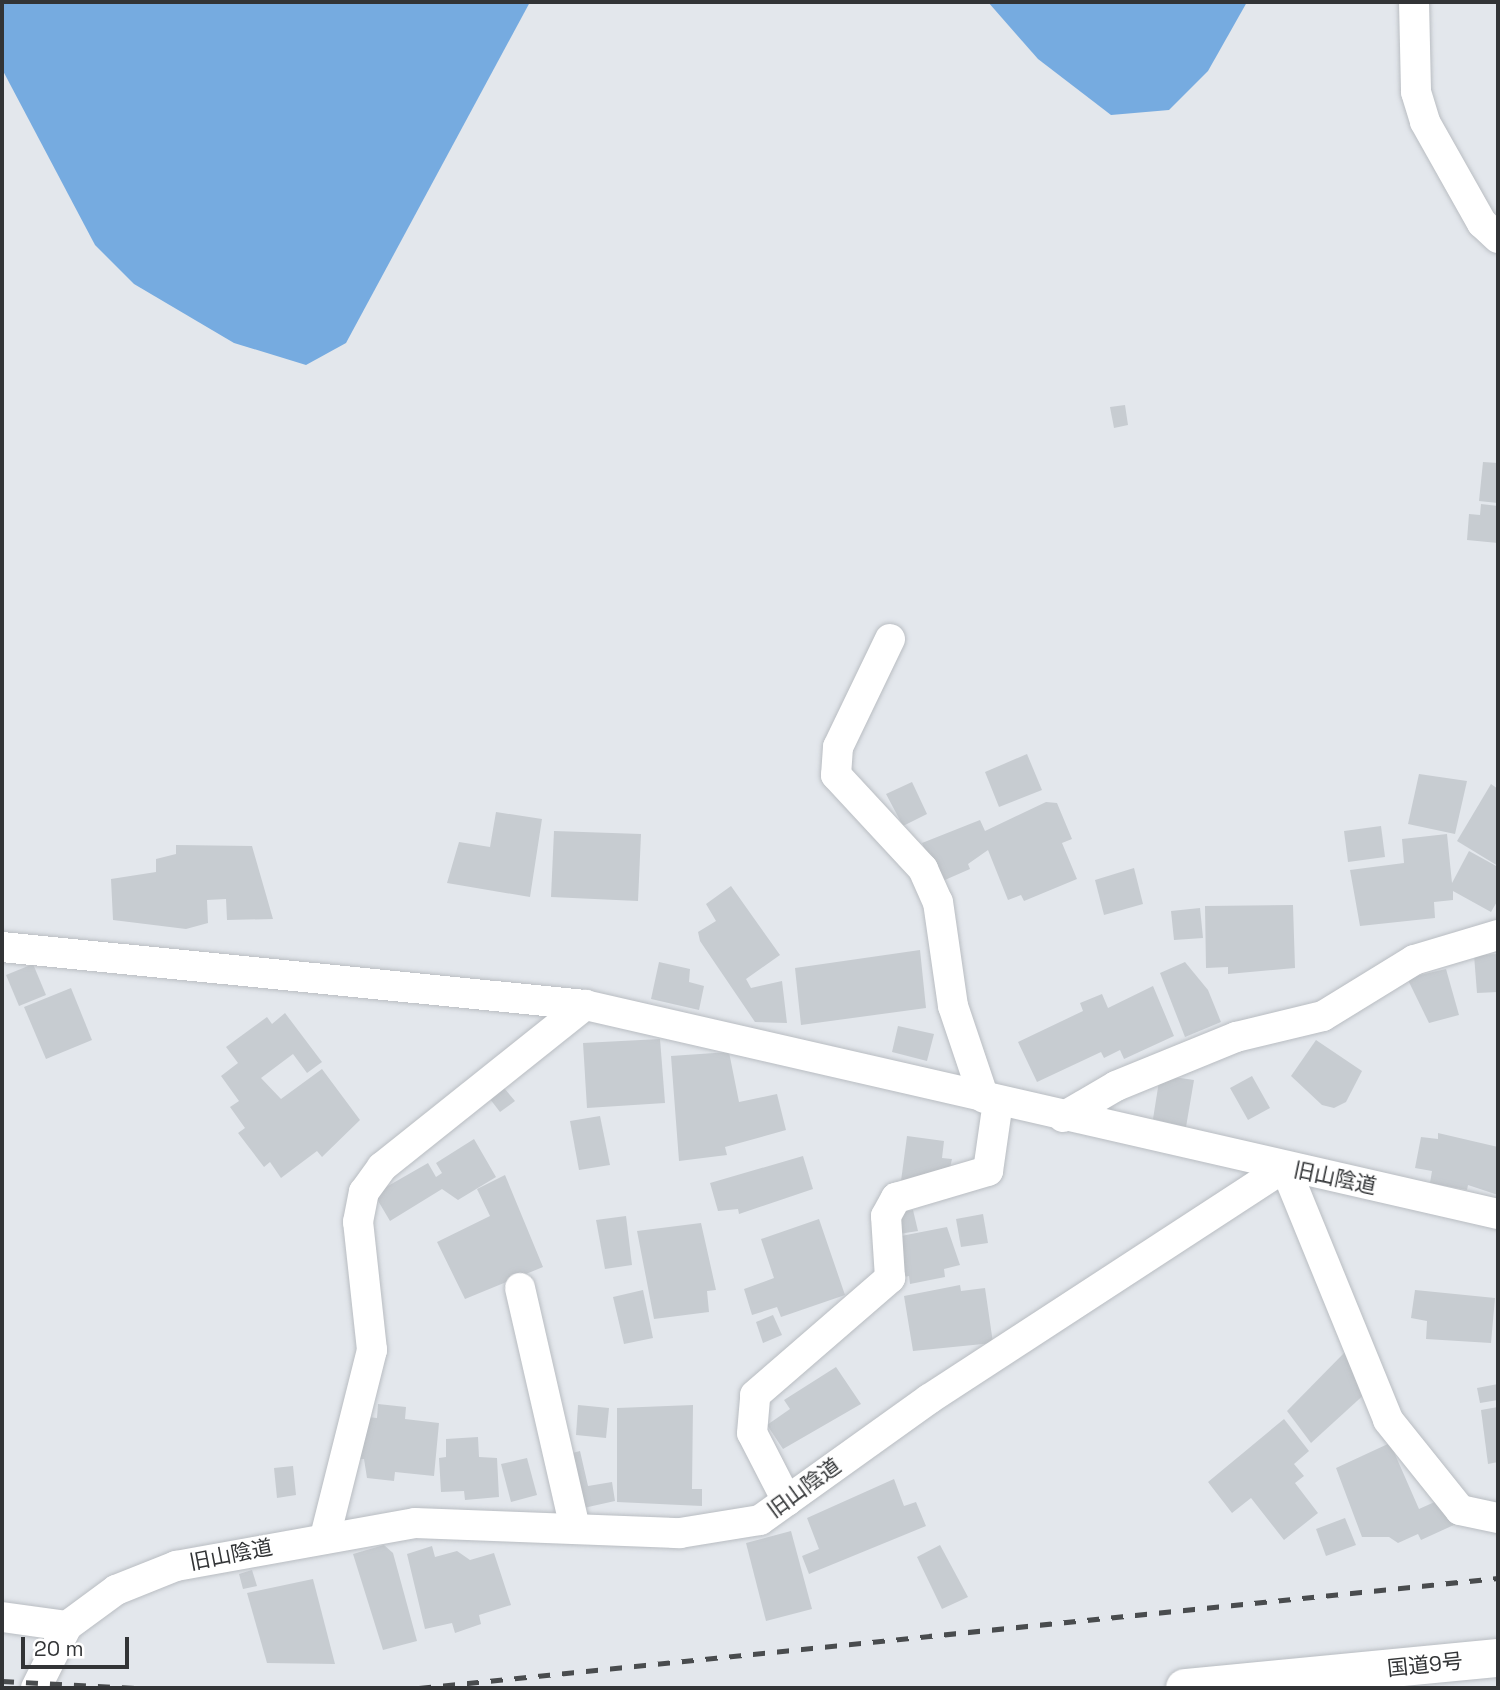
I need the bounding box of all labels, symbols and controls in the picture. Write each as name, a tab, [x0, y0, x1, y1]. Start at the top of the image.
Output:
street label: 旧山陰道	[1291, 1157, 1379, 1199]
street label: 旧山陰道	[763, 1453, 845, 1523]
street label: 旧山陰道	[187, 1535, 275, 1575]
scale bar	[24, 1624, 133, 1668]
text: 20 m	[34, 1635, 84, 1662]
street label: 国道9号	[1386, 1649, 1464, 1681]

